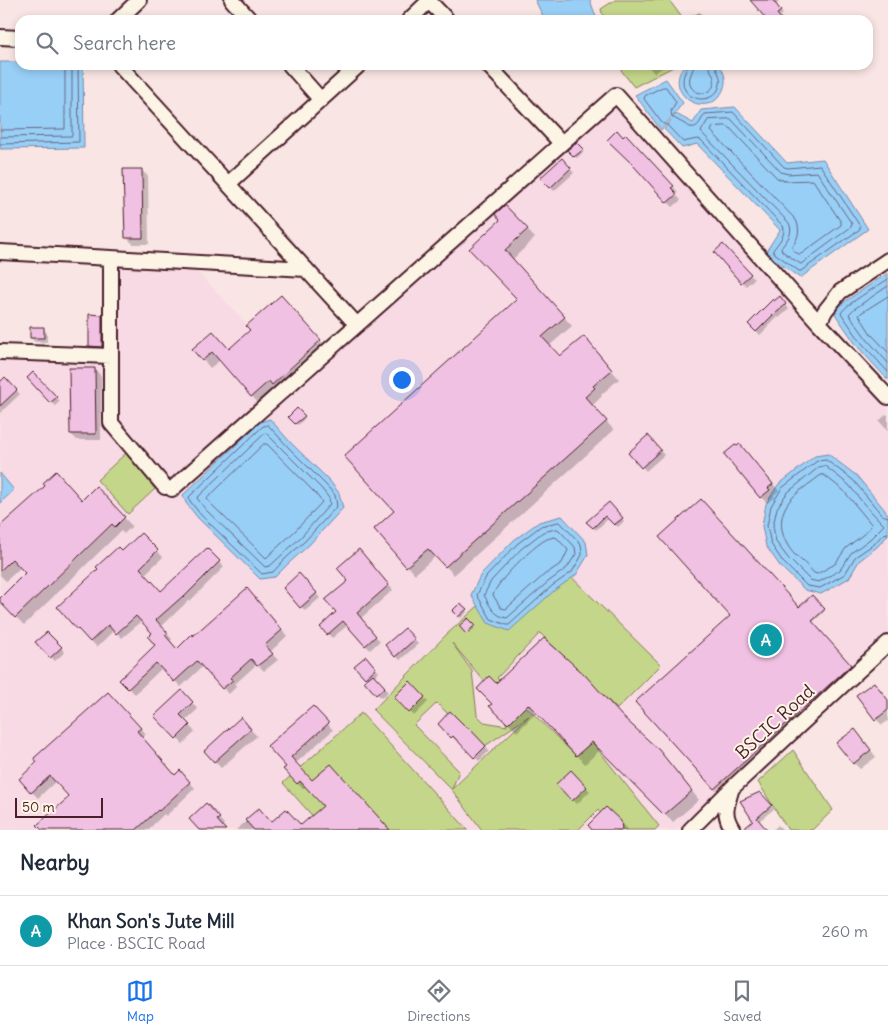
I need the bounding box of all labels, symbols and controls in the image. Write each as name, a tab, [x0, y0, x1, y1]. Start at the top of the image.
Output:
search box	[15, 15, 873, 70]
icon: search	[33, 29, 61, 57]
text: Search here	[73, 31, 176, 55]
your location	[389, 367, 415, 393]
pin: A	[750, 621, 782, 659]
street label: BSCIC Road	[730, 679, 819, 764]
scale bar	[15, 795, 102, 818]
text: 50 m	[22, 798, 55, 816]
text: Nearby	[20, 849, 90, 876]
text: Khan Son's Jute Mill	[67, 909, 235, 933]
text: A	[31, 921, 41, 941]
text: 260 m	[822, 921, 868, 941]
text: Place · BSCIC Road	[67, 933, 205, 953]
tab: Map	[126, 977, 154, 1025]
tab: Directions	[407, 977, 470, 1025]
tab: Saved	[723, 977, 762, 1025]

